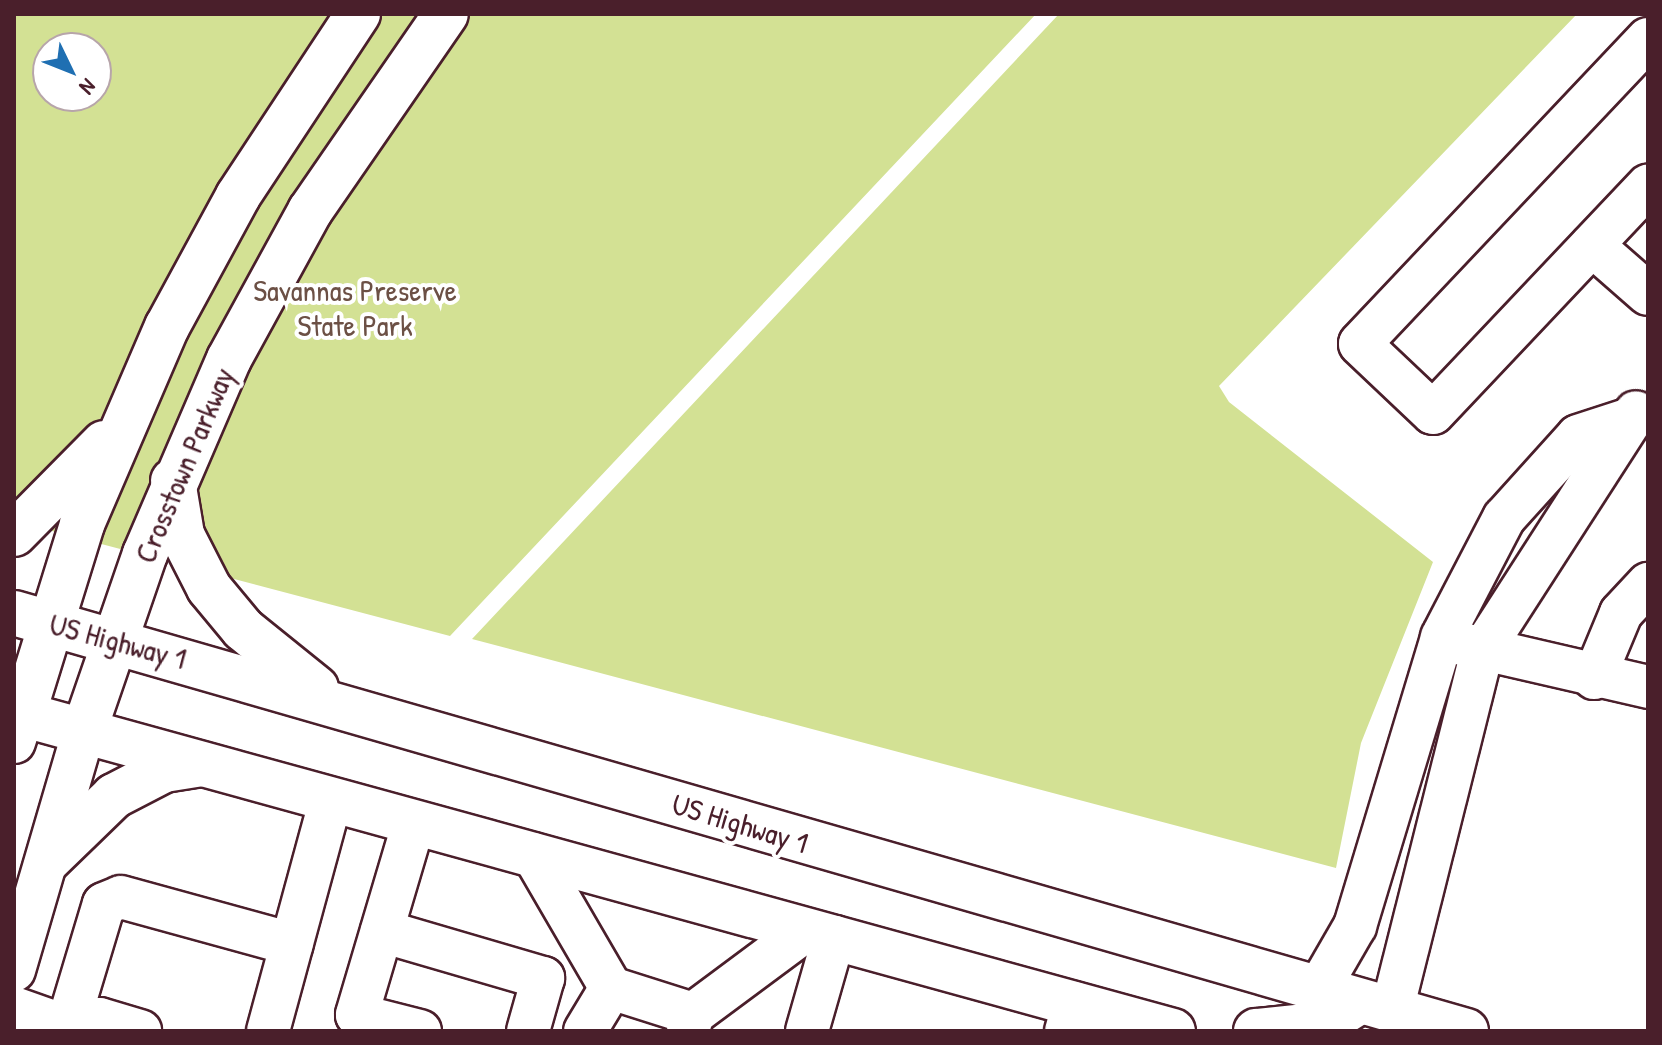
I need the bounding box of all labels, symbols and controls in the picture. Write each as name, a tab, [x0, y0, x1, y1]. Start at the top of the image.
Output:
north arrow	[32, 32, 112, 112]
text: N	[73, 72, 103, 102]
park label: Savannas Preserve State Park	[253, 272, 457, 342]
street label: Crosstown Parkway	[127, 362, 241, 568]
street label: US Highway 1	[46, 605, 190, 677]
street label: US Highway 1	[668, 785, 812, 861]

